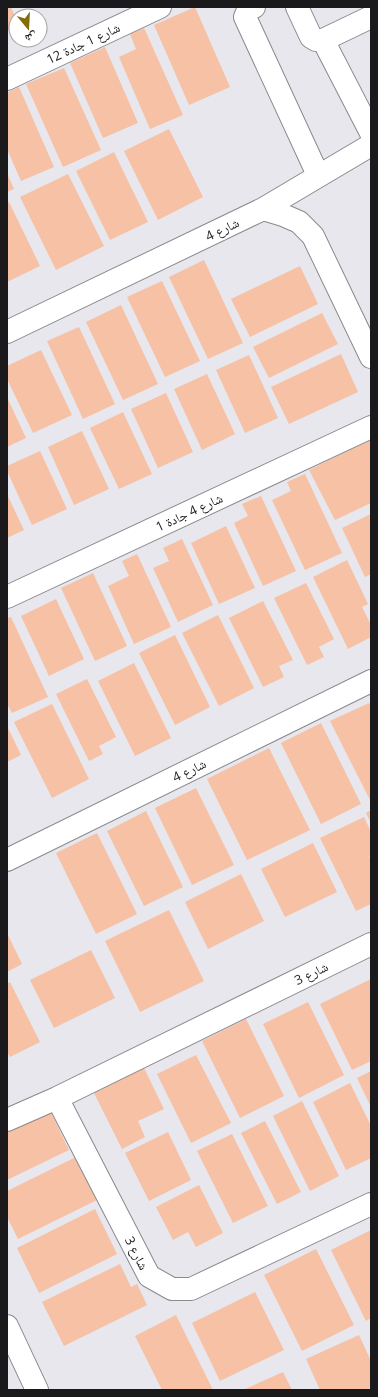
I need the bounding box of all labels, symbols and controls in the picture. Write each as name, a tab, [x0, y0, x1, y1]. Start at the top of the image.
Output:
north arrow	[8, 8, 48, 48]
street label: شارع 1 جادة 12	[43, 18, 123, 69]
text: ش	[23, 28, 39, 47]
street label: شارع 4	[202, 213, 242, 246]
street label: شارع 4 جادة 1	[153, 489, 226, 536]
street label: شارع 4	[169, 754, 209, 787]
street label: شارع 3	[291, 957, 331, 990]
street label: شارع 3	[120, 1233, 153, 1273]

